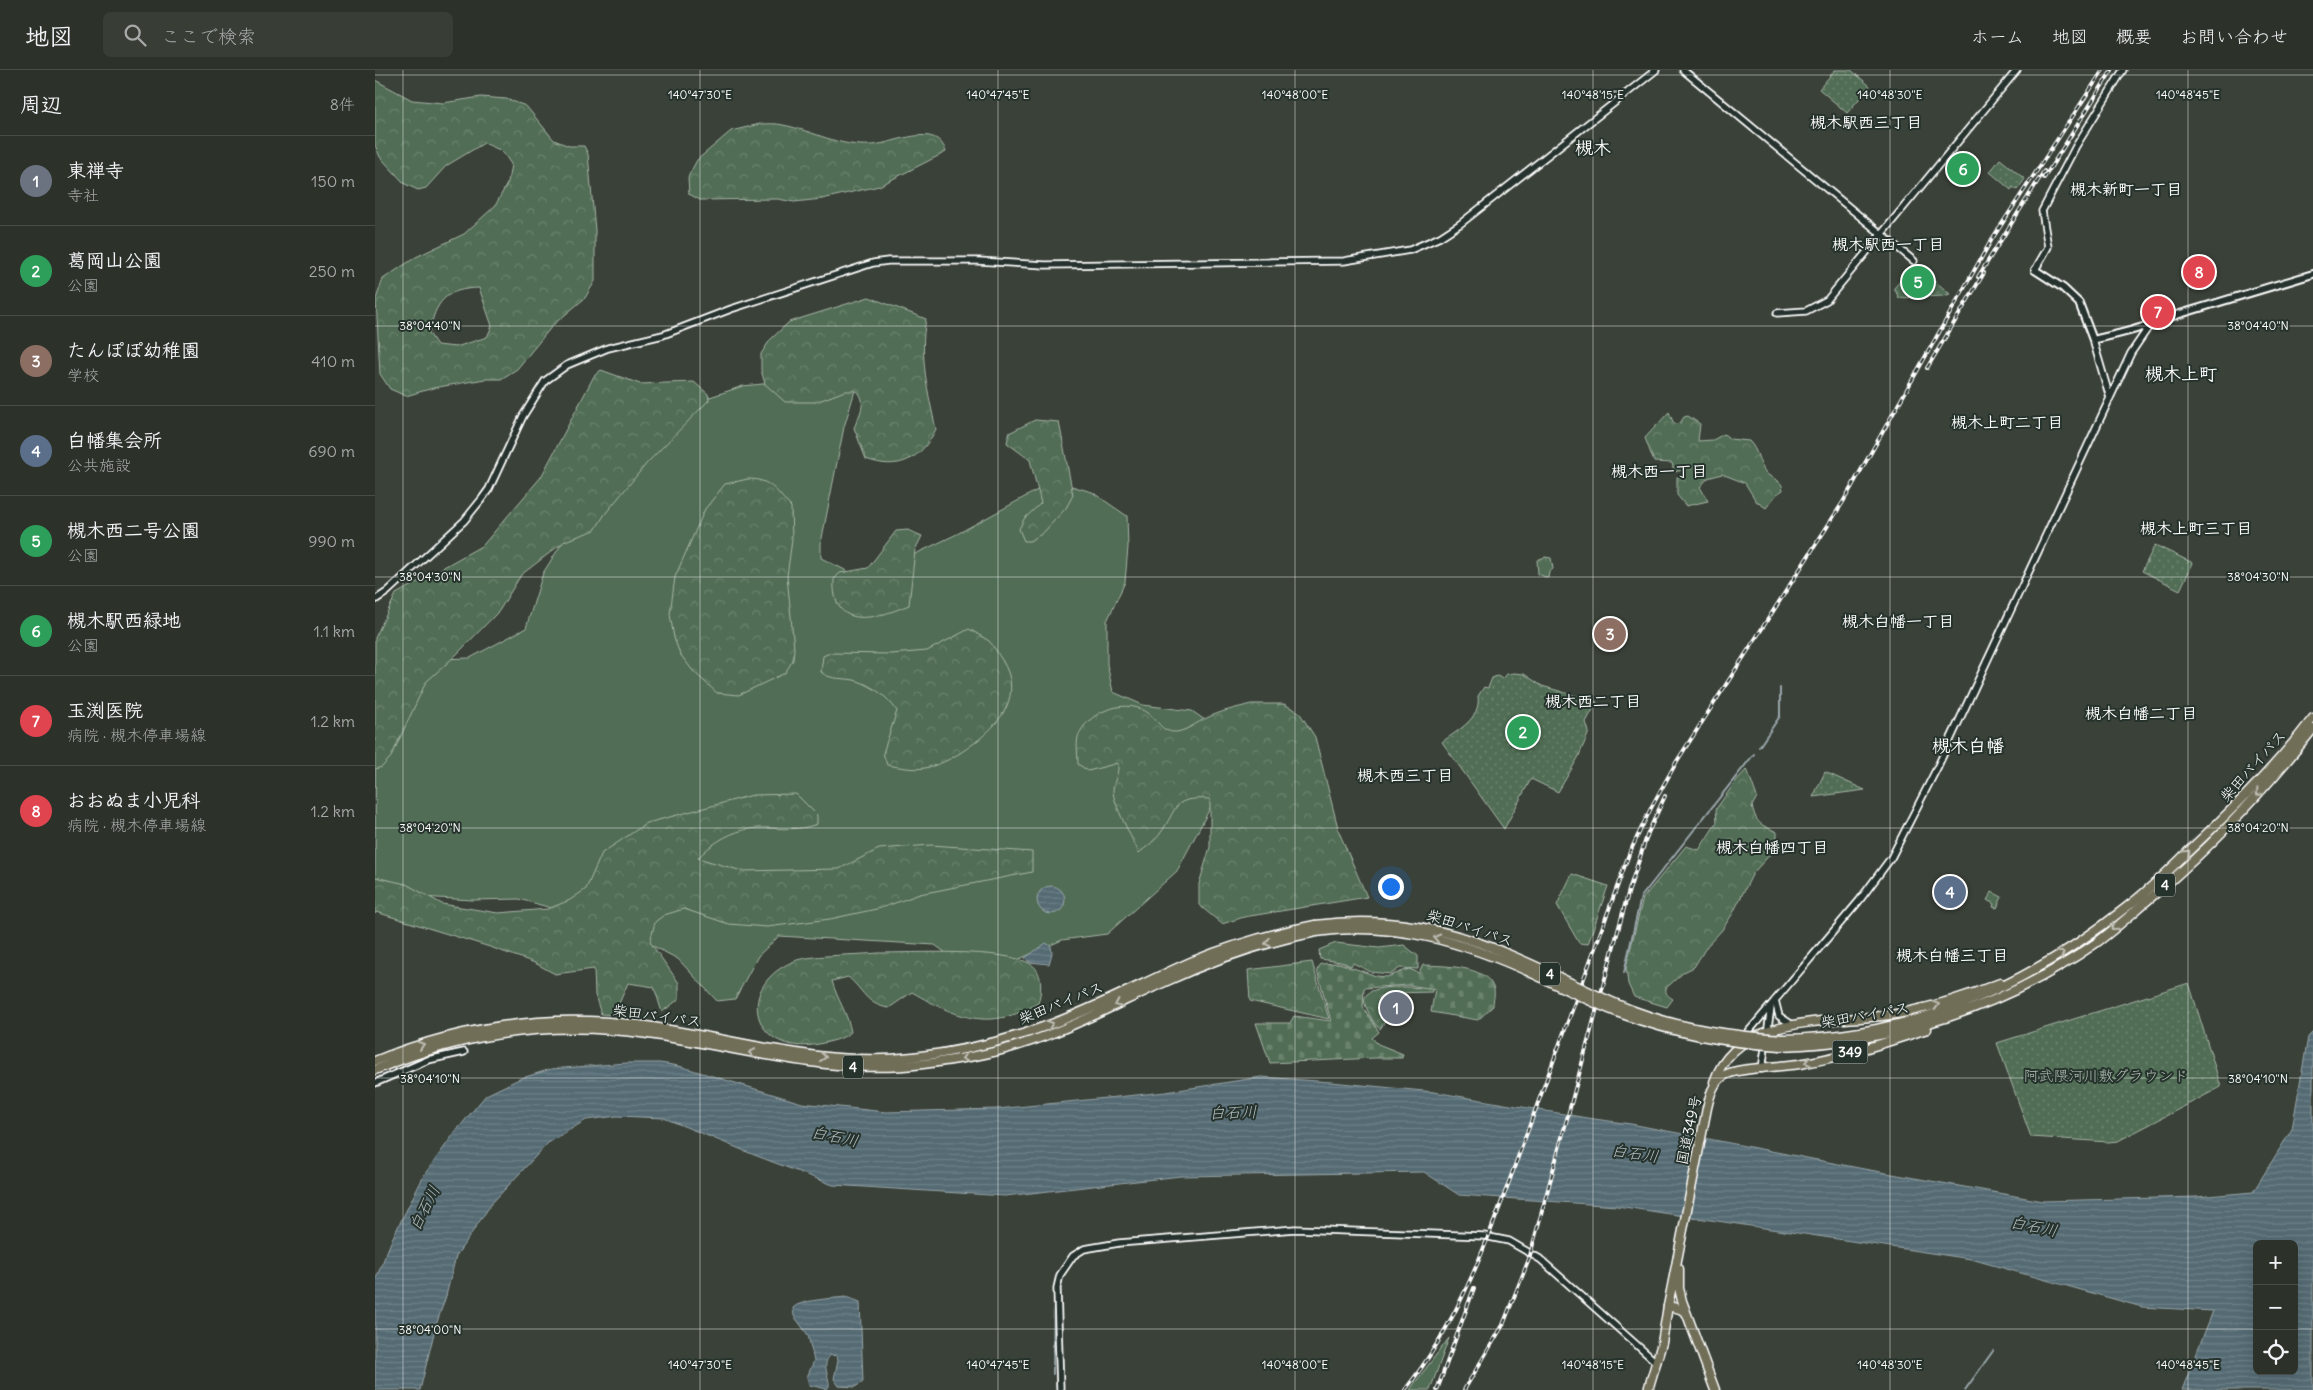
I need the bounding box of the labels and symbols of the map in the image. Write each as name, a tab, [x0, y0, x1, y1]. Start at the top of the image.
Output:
text: 140°47'30"E	[668, 87, 732, 102]
text: 140°47'45"E	[967, 87, 1029, 102]
text: 140°48'00"E	[1262, 87, 1328, 102]
text: 140°48'15"E	[1562, 87, 1624, 102]
text: 140°48'30"E	[1857, 87, 1923, 102]
text: 140°48'45"E	[2156, 87, 2220, 102]
district label: 槻木駅西三丁目	[1810, 112, 1922, 132]
district label: 槻木	[1575, 136, 1611, 159]
pin: 6	[1947, 150, 1979, 188]
district label: 槻木新町一丁目	[2070, 179, 2182, 199]
district label: 槻木駅西一丁目	[1832, 234, 1944, 254]
pin: 8	[2183, 253, 2215, 291]
pin: 5	[1902, 263, 1934, 301]
pin: 7	[2142, 293, 2174, 331]
text: 38°04'40"N	[399, 318, 461, 333]
text: 38°04'40"N	[2227, 318, 2289, 333]
district label: 槻木上町	[2145, 362, 2217, 385]
district label: 槻木上町二丁目	[1951, 412, 2063, 432]
district label: 槻木西一丁目	[1611, 461, 1707, 481]
district label: 槻木上町三丁目	[2140, 518, 2252, 538]
text: 38°04'30"N	[399, 569, 461, 584]
text: 38°04'30"N	[2227, 569, 2289, 584]
district label: 槻木白幡一丁目	[1842, 611, 1954, 631]
pin: 3	[1594, 615, 1626, 653]
district label: 槻木西二丁目	[1545, 691, 1641, 711]
district label: 槻木白幡二丁目	[2085, 703, 2197, 723]
pin: 2	[1507, 713, 1539, 751]
street label: 柴田バイパス	[2216, 726, 2290, 805]
district label: 槻木白幡	[1932, 734, 2004, 757]
district label: 槻木西三丁目	[1357, 765, 1453, 785]
one-way arrow	[2256, 787, 2265, 796]
text: 38°04'20"N	[399, 820, 461, 835]
text: 38°04'20"N	[2227, 820, 2289, 835]
district label: 槻木白幡四丁目	[1716, 837, 1828, 857]
one-way arrow	[2182, 850, 2191, 859]
pin: 4	[1934, 873, 1966, 911]
your location	[1378, 874, 1404, 900]
road number: 4	[2155, 874, 2175, 896]
street label: 柴田バイパス	[1425, 905, 1516, 950]
one-way arrow	[2111, 922, 2120, 931]
one-way arrow	[1434, 933, 1442, 943]
one-way arrow	[1265, 938, 1273, 948]
district label: 槻木白幡三丁目	[1896, 945, 2008, 965]
one-way arrow	[2056, 951, 2065, 961]
road number: 4	[1540, 962, 1560, 986]
street label: 柴田バイパス	[1016, 977, 1106, 1028]
pin: 1	[1380, 989, 1412, 1027]
street label: 柴田バイパス	[1819, 997, 1911, 1032]
one-way arrow	[1114, 998, 1123, 1008]
street label: 柴田バイパス	[611, 1000, 703, 1031]
one-way arrow	[1931, 1000, 1939, 1010]
one-way arrow	[1046, 1020, 1054, 1030]
one-way arrow	[416, 1040, 424, 1050]
road number: 349	[1833, 1040, 1867, 1064]
one-way arrow	[747, 1049, 756, 1059]
one-way arrow	[819, 1051, 827, 1062]
one-way arrow	[961, 1052, 969, 1063]
road number: 4	[843, 1056, 863, 1079]
one-way arrow	[1803, 1057, 1812, 1067]
park label: 阿武隈河川敷グラウンド	[2023, 1066, 2189, 1085]
text: 38°04'10"N	[400, 1071, 460, 1086]
text: 38°04'10"N	[2228, 1071, 2288, 1086]
street label: 国道349号	[1672, 1093, 1705, 1167]
water label: 白石川	[1209, 1101, 1257, 1123]
water label: 白石川	[809, 1121, 861, 1151]
water label: 白石川	[1610, 1140, 1660, 1166]
water label: 白石川	[404, 1182, 444, 1234]
water label: 白石川	[2009, 1212, 2059, 1240]
text: 38°04'00"N	[398, 1322, 462, 1337]
text: 140°47'30"E	[668, 1357, 732, 1372]
text: 140°47'45"E	[967, 1357, 1029, 1372]
text: 140°48'00"E	[1262, 1357, 1328, 1372]
text: 140°48'15"E	[1562, 1357, 1624, 1372]
text: 140°48'30"E	[1857, 1357, 1923, 1372]
text: 140°48'45"E	[2156, 1357, 2220, 1372]

